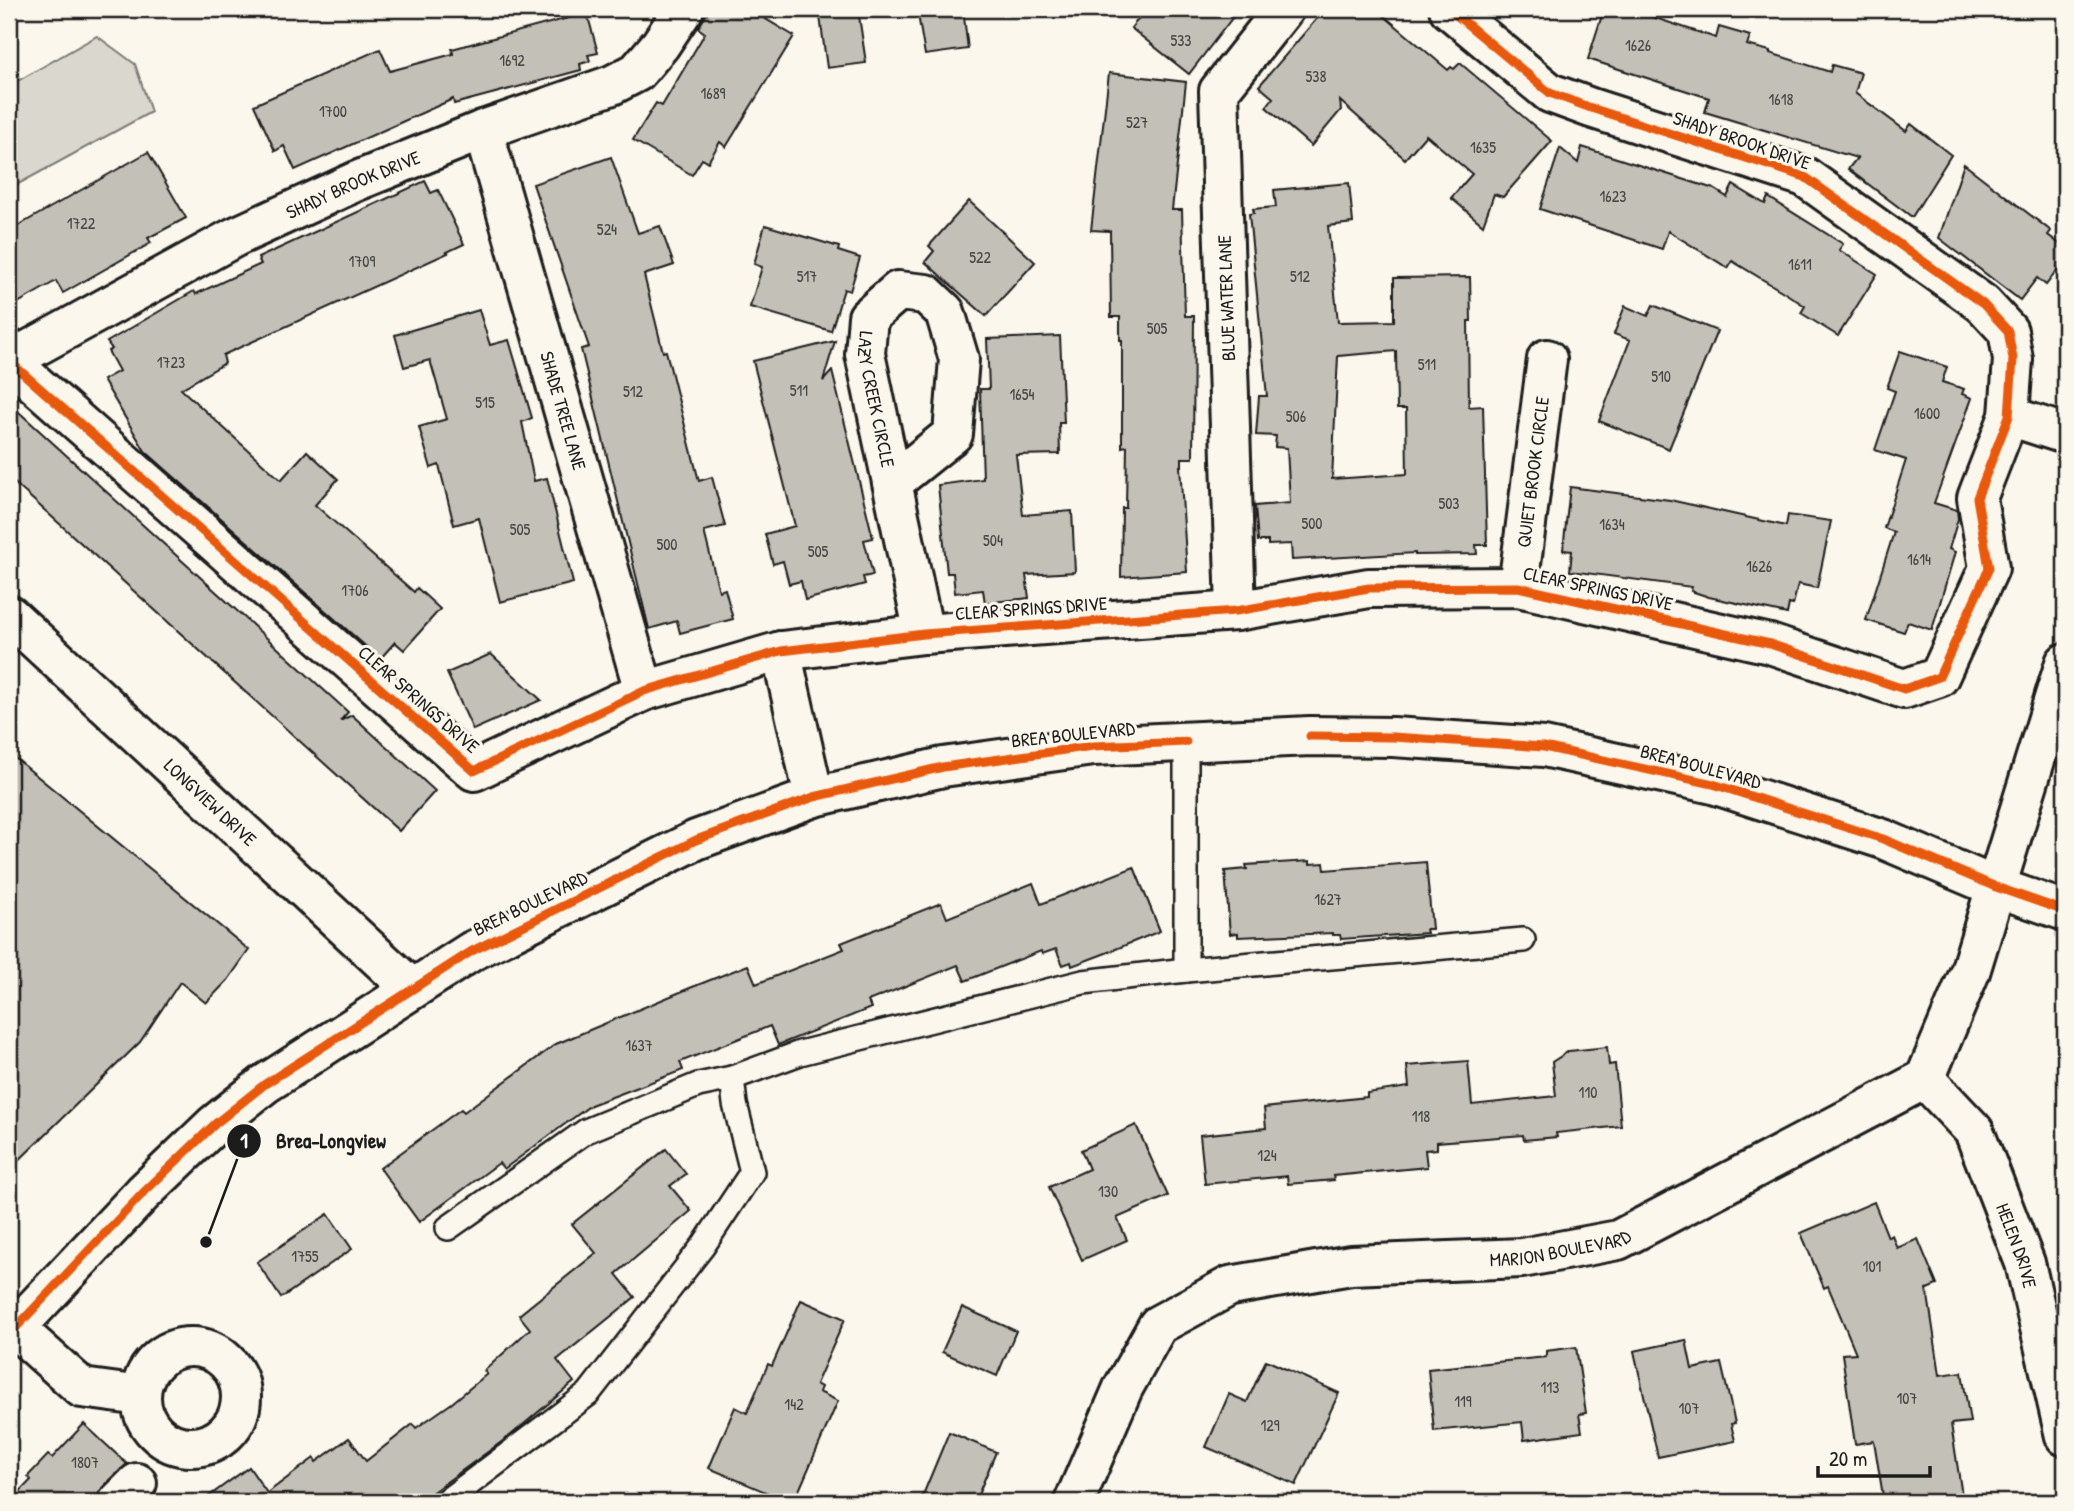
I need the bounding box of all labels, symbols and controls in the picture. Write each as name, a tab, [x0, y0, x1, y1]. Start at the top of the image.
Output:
house number: 533	[1170, 29, 1192, 51]
house number: 1626	[1625, 34, 1651, 56]
house number: 1692	[499, 49, 525, 71]
house number: 538	[1306, 65, 1326, 87]
house number: 1689	[701, 82, 726, 104]
house number: 1618	[1769, 88, 1794, 110]
house number: 1700	[319, 100, 347, 122]
street label: SHADY BROOK DRIVE	[1670, 104, 1815, 176]
house number: 527	[1126, 111, 1148, 133]
house number: 1635	[1470, 136, 1496, 158]
street label: SHADY BROOK DRIVE	[282, 144, 424, 225]
house number: 1623	[1600, 185, 1626, 207]
house number: 1722	[67, 212, 96, 234]
house number: 524	[597, 218, 617, 240]
street label: BLUE WATER LANE	[1211, 234, 1241, 361]
house number: 522	[969, 246, 991, 268]
house number: 1709	[349, 250, 376, 272]
house number: 1611	[1788, 253, 1812, 275]
house number: 517	[797, 265, 817, 287]
house number: 512	[1290, 265, 1311, 287]
house number: 505	[1147, 317, 1168, 339]
street label: LAZY CREEK CIRCLE	[852, 330, 902, 470]
street label: SHADE TREE LANE	[534, 348, 593, 474]
house number: 1723	[157, 351, 185, 373]
house number: 511	[1418, 353, 1436, 375]
house number: 510	[1651, 365, 1671, 387]
house number: 511	[790, 379, 808, 401]
house number: 512	[623, 380, 644, 402]
house number: 1654	[1010, 383, 1034, 405]
house number: 515	[475, 391, 495, 413]
street label: QUIET BROOK CIRCLE	[1510, 394, 1555, 549]
house number: 1600	[1914, 402, 1940, 424]
house number: 506	[1286, 405, 1306, 427]
house number: 503	[1438, 492, 1460, 514]
house number: 500	[1301, 512, 1323, 534]
house number: 1634	[1599, 513, 1625, 535]
house number: 505	[510, 518, 531, 540]
house number: 504	[983, 529, 1003, 551]
house number: 500	[656, 533, 678, 555]
house number: 505	[808, 540, 829, 562]
house number: 1614	[1907, 548, 1931, 570]
house number: 1626	[1746, 555, 1772, 577]
street label: CLEAR SPRINGS DRIVE	[1521, 559, 1676, 617]
house number: 1706	[341, 579, 369, 601]
street label: CLEAR SPRINGS DRIVE	[954, 590, 1109, 626]
street label: CLEAR SPRINGS DRIVE	[353, 639, 486, 759]
street label: BREA BOULEVARD	[1010, 715, 1136, 753]
street label: BREA BOULEVARD	[1638, 737, 1764, 795]
street label: LONGVIEW DRIVE	[159, 752, 263, 852]
street label: BREA BOULEVARD	[469, 864, 591, 942]
house number: 1627	[1314, 888, 1342, 910]
house number: 1637	[625, 1034, 653, 1056]
house number: 110	[1579, 1081, 1597, 1103]
house number: 118	[1412, 1105, 1430, 1127]
callout: Brea-Longview	[226, 1120, 400, 1162]
text: 1	[240, 1126, 248, 1155]
text: Brea-Longview	[276, 1126, 386, 1156]
house number: 124	[1257, 1144, 1277, 1166]
house number: 130	[1098, 1180, 1118, 1202]
street label: HELEN DRIVE	[1990, 1199, 2043, 1291]
street label: MARION BOULEVARD	[1489, 1223, 1635, 1272]
house number: 1755	[291, 1245, 319, 1267]
house number: 101	[1863, 1255, 1882, 1277]
house number: 113	[1541, 1376, 1559, 1398]
house number: 107	[1897, 1387, 1918, 1409]
house number: 119	[1454, 1390, 1472, 1412]
house number: 142	[784, 1393, 804, 1415]
house number: 107	[1679, 1397, 1700, 1419]
house number: 129	[1260, 1414, 1280, 1436]
scale bar	[1818, 1434, 1930, 1478]
text: 20 m	[1829, 1444, 1867, 1473]
house number: 1807	[71, 1451, 99, 1473]

